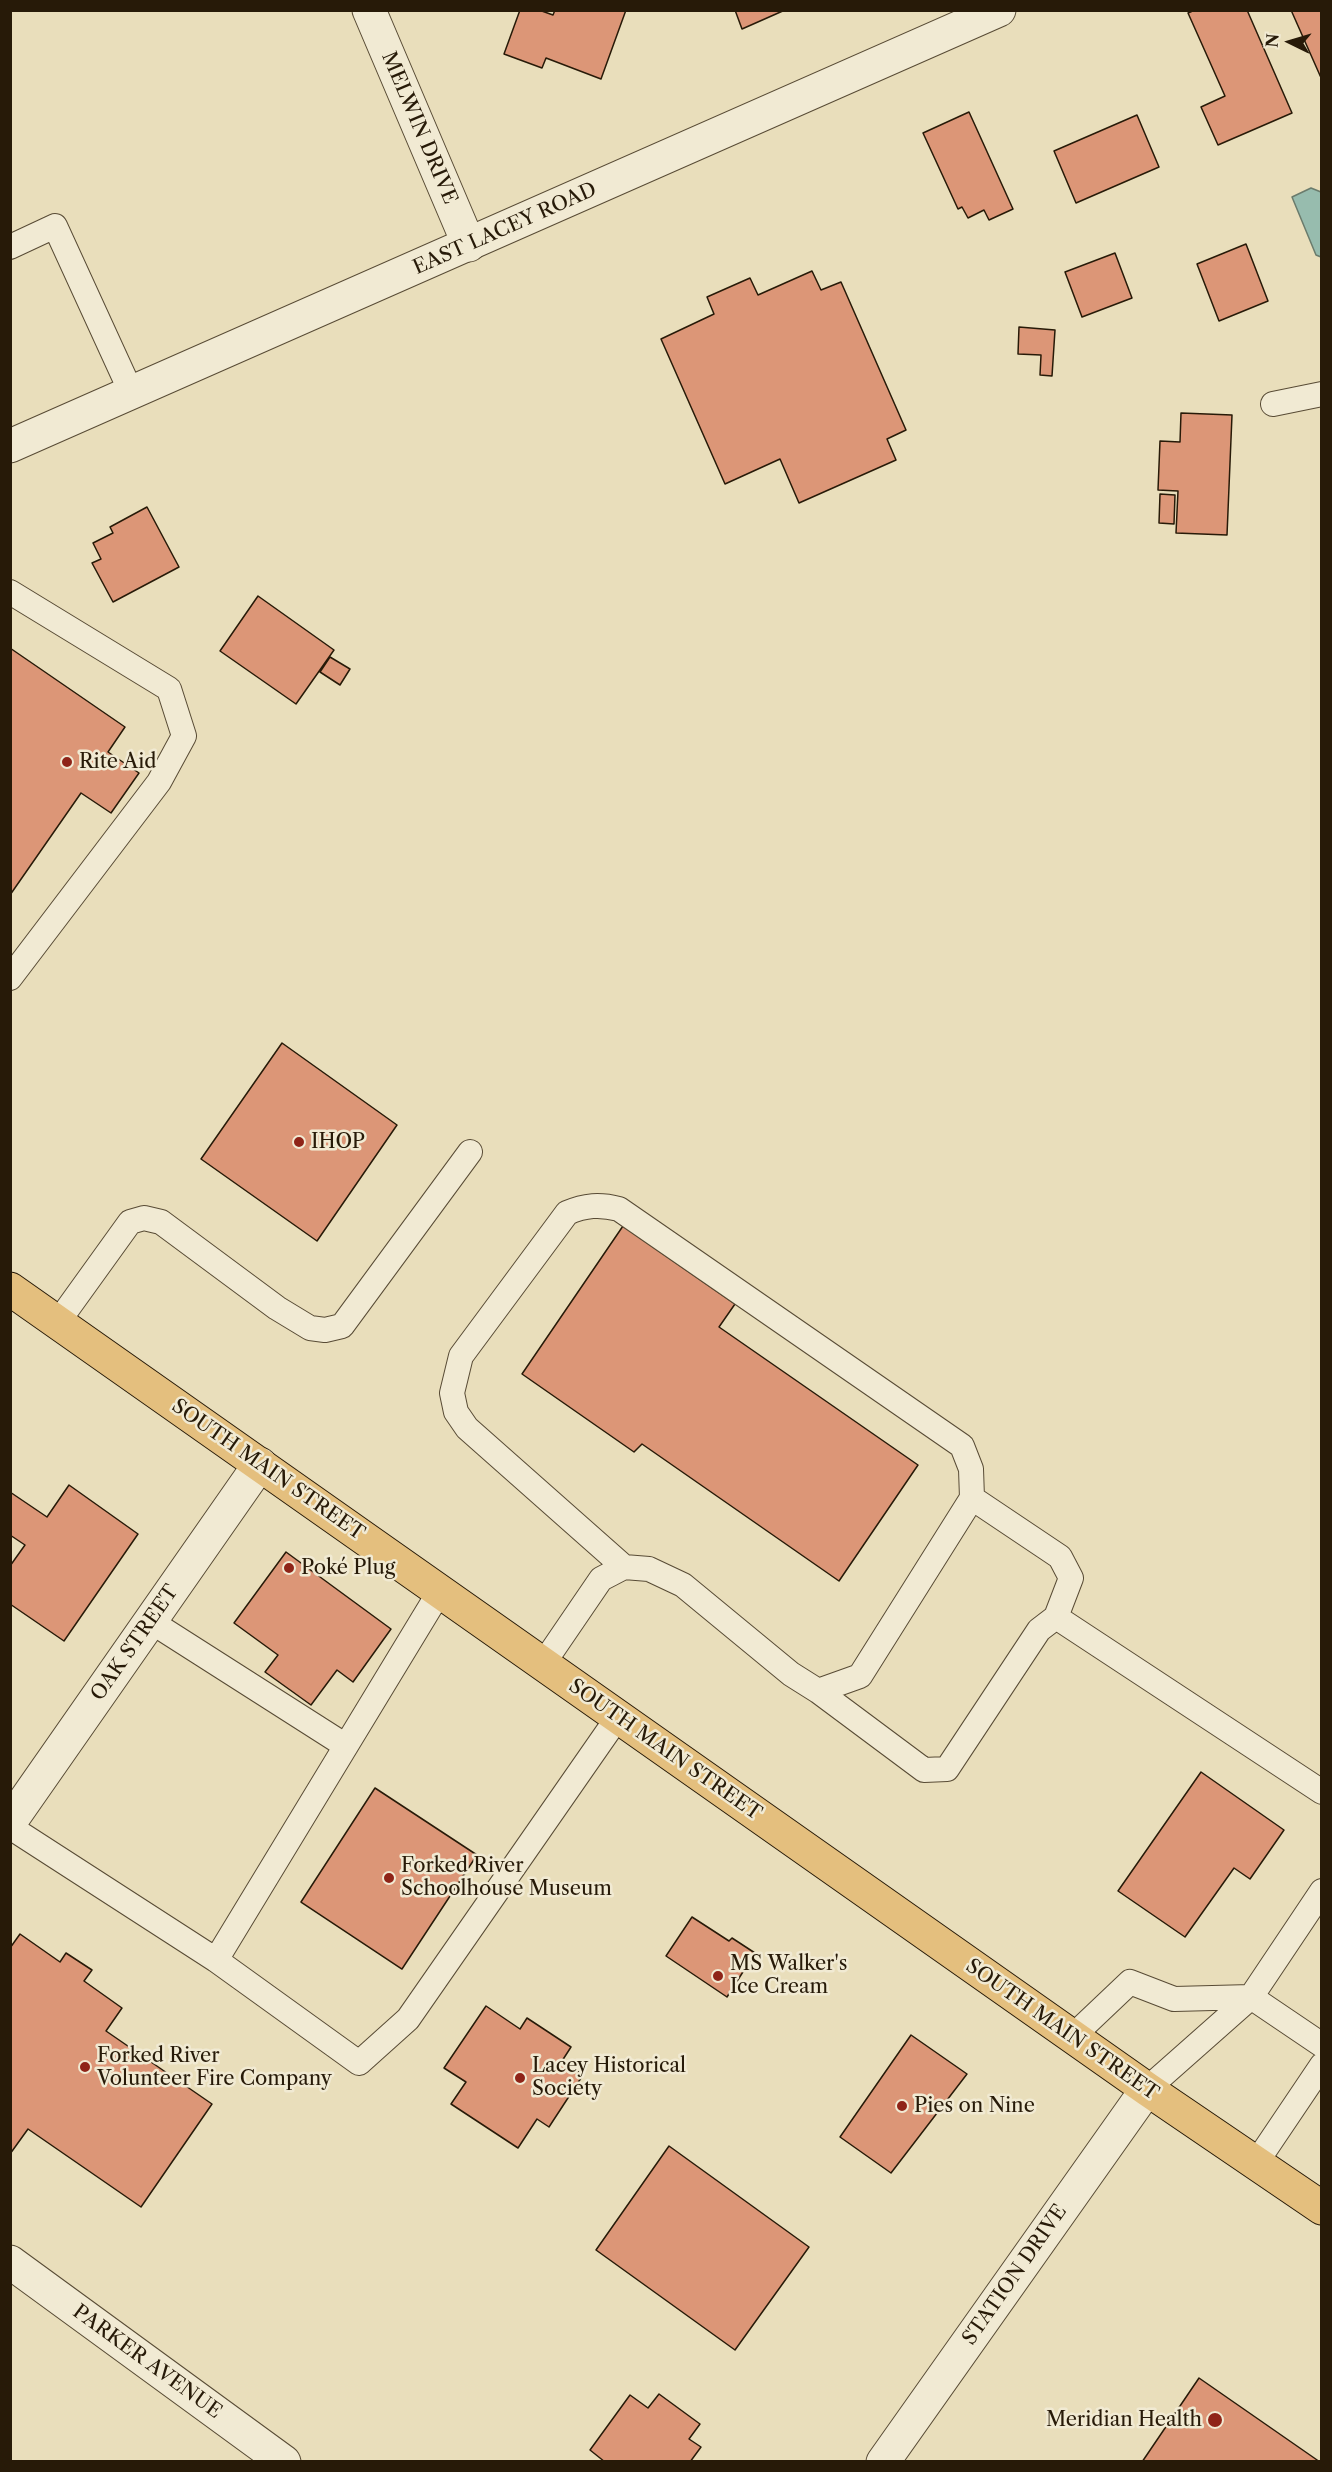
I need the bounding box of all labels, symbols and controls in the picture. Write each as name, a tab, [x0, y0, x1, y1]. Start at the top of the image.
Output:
north arrow	[1260, 12, 1320, 72]
text: N	[1262, 33, 1283, 48]
street label: MELWIN DRIVE	[376, 48, 462, 208]
street label: EAST LACEY ROAD	[410, 178, 600, 280]
place label: Rite Aid	[79, 750, 156, 774]
marker: Rite Aid	[60, 755, 74, 769]
place label: IHOP	[311, 1130, 365, 1154]
marker: IHOP	[292, 1135, 306, 1149]
street label: SOUTH MAIN STREET	[167, 1394, 369, 1546]
place label: Poké Plug	[301, 1556, 395, 1580]
marker: Poké Plug	[282, 1561, 296, 1575]
street label: OAK STREET	[86, 1580, 184, 1706]
street label: SOUTH MAIN STREET	[564, 1674, 766, 1826]
place label: Forked River Schoolhouse Museum	[401, 1854, 612, 1901]
marker: Forked River Schoolhouse Museum	[382, 1871, 396, 1885]
place label: MS Walker's Ice Cream	[730, 1952, 847, 1999]
street label: SOUTH MAIN STREET	[961, 1954, 1163, 2106]
marker: MS Walker's Ice Cream	[711, 1969, 725, 1983]
place label: Forked River Volunteer Fire Company	[97, 2044, 332, 2091]
place label: Lacey Historical Society	[532, 2054, 686, 2101]
marker: Forked River Volunteer Fire Company	[78, 2060, 92, 2074]
marker: Lacey Historical Society	[513, 2071, 527, 2085]
place label: Pies on Nine	[914, 2094, 1035, 2118]
marker: Pies on Nine	[895, 2099, 909, 2113]
street label: STATION DRIVE	[958, 2200, 1072, 2350]
street label: PARKER AVENUE	[68, 2300, 226, 2424]
place label: Meridian Health	[1046, 2408, 1202, 2432]
marker: Meridian Health	[1206, 2411, 1224, 2429]

